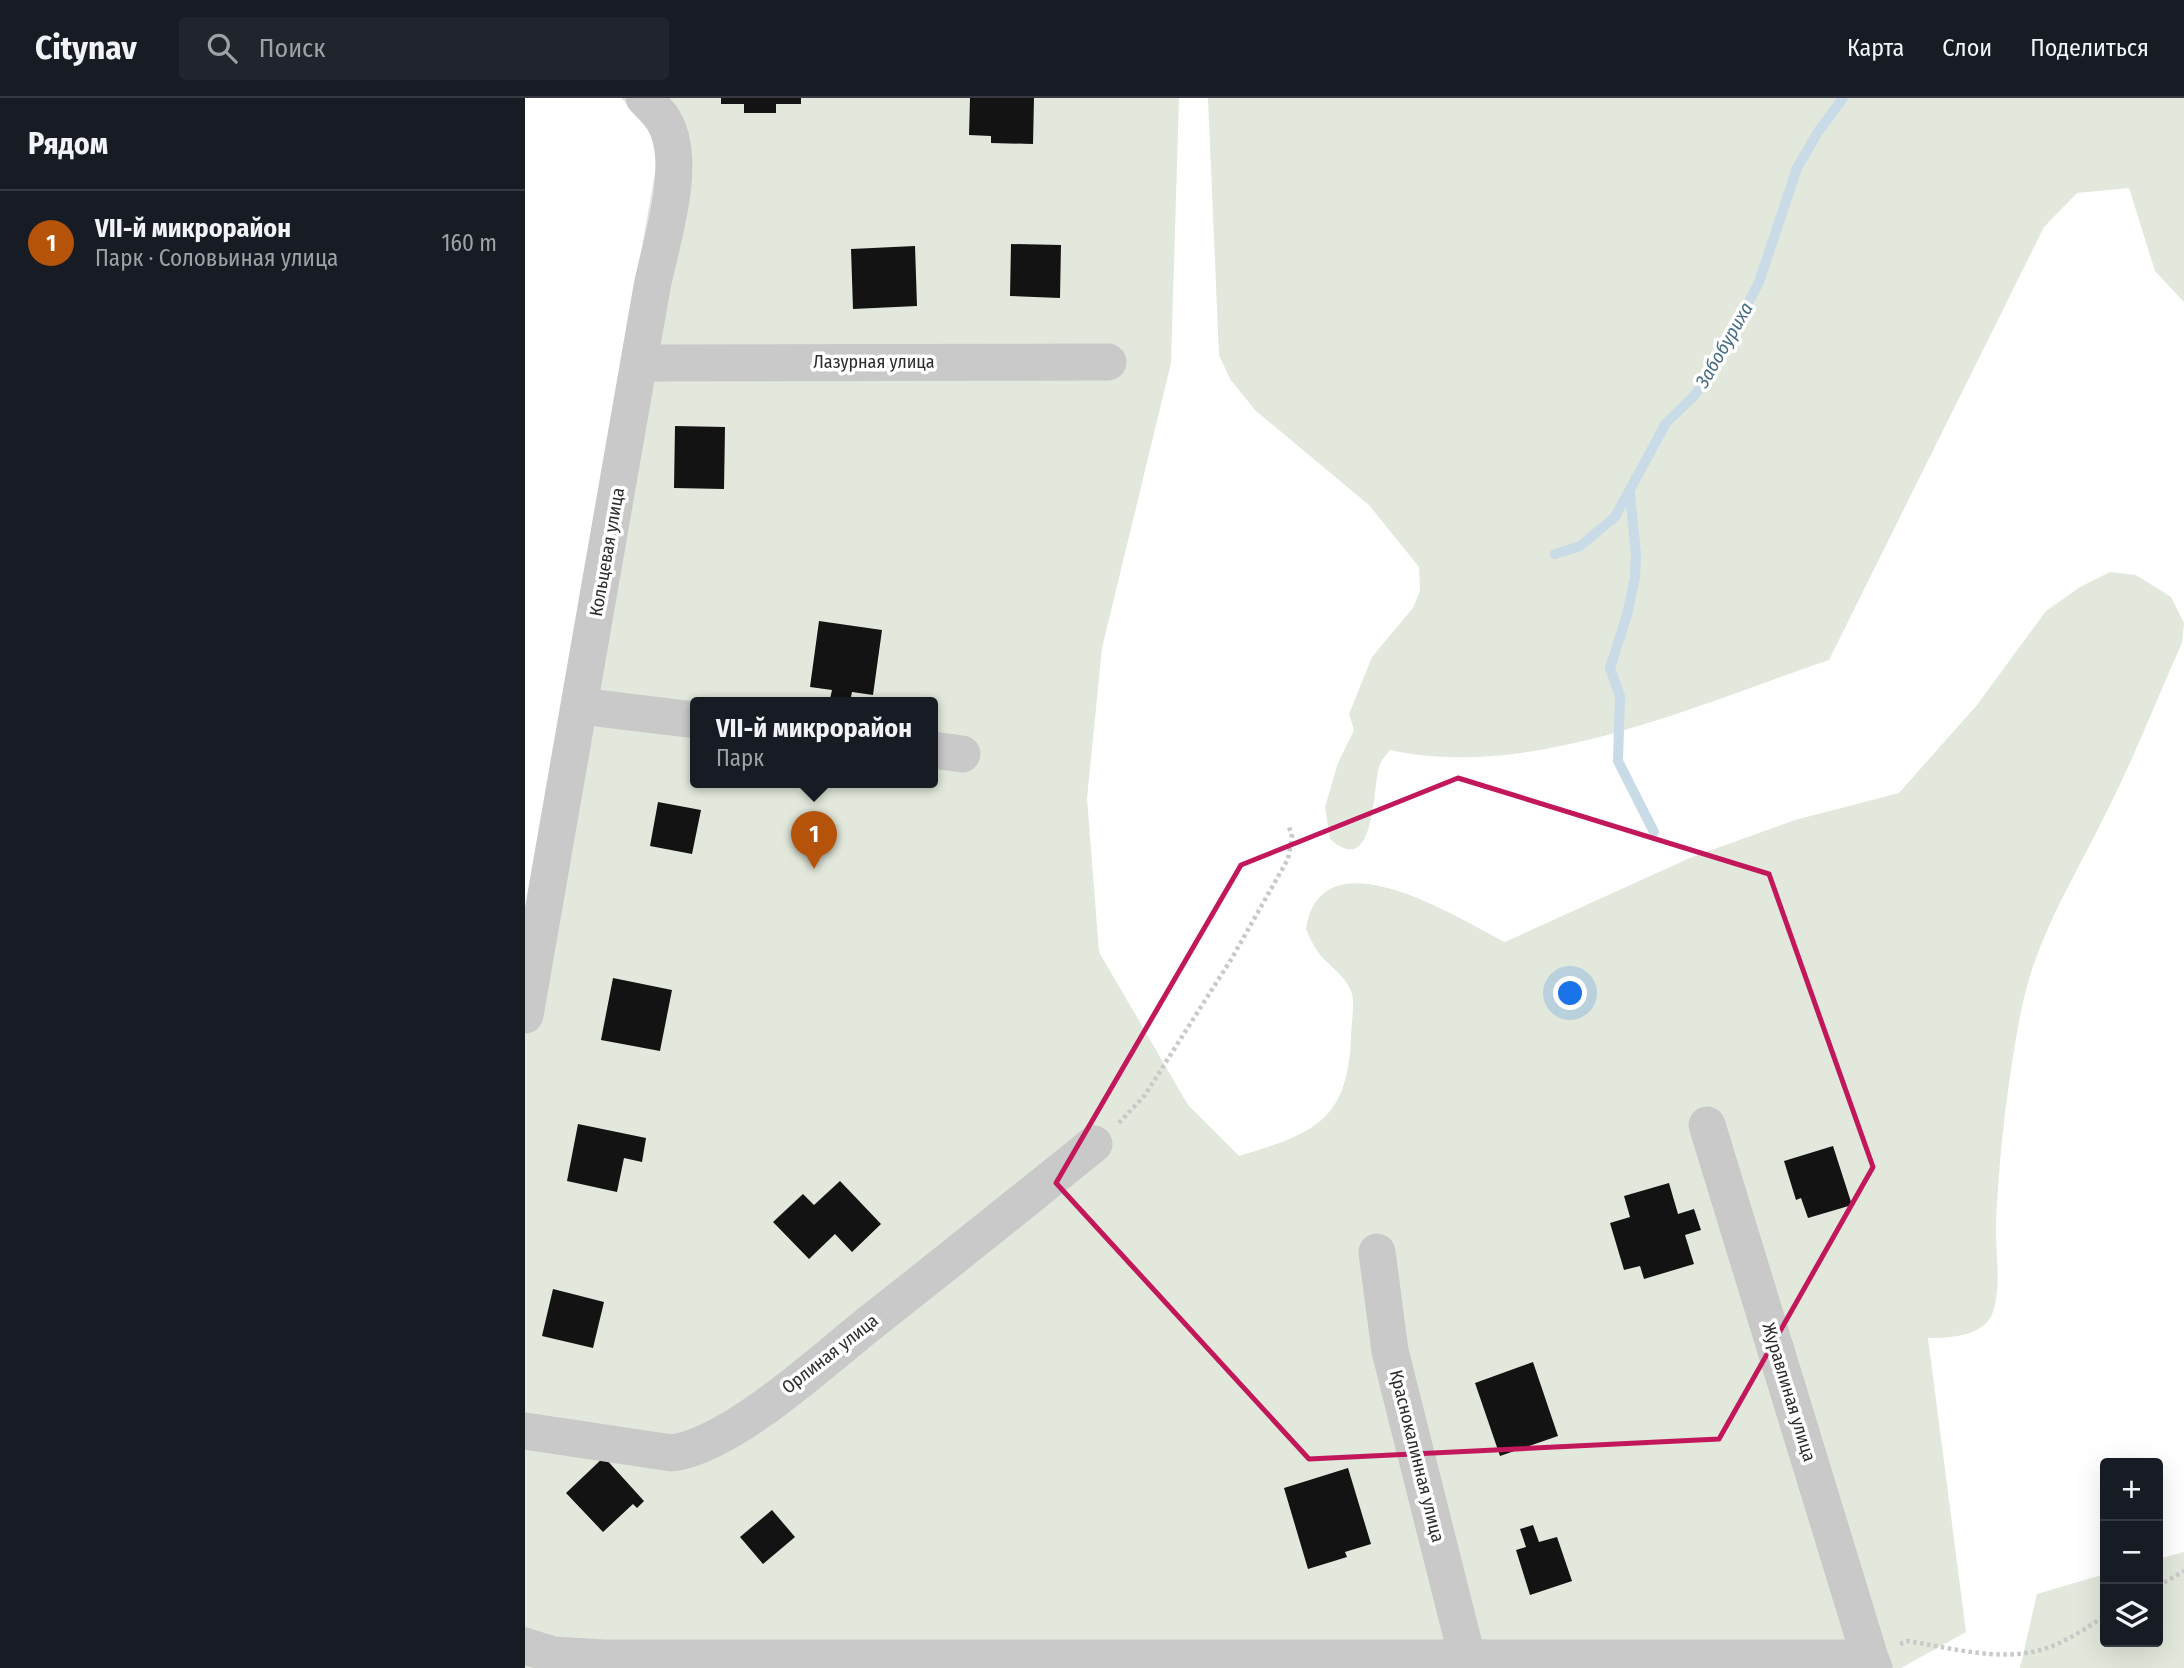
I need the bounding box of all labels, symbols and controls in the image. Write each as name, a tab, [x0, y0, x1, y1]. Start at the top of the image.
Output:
search box	[179, 17, 669, 80]
text: Citynav	[35, 28, 137, 68]
icon: search	[203, 29, 241, 67]
text: Поиск	[259, 33, 325, 64]
text: Карта	[1847, 34, 1904, 62]
text: Слои	[1942, 34, 1992, 62]
text: Поделиться	[2030, 34, 2149, 62]
text: Рядом	[28, 126, 108, 162]
text: VII-й микрорайон	[95, 213, 291, 244]
text: 1	[46, 229, 56, 257]
text: 160 m	[442, 229, 497, 257]
text: Парк · Соловьиная улица	[95, 244, 338, 272]
water label: Забобуриха	[1690, 298, 1758, 393]
street label: Лазурная улица	[813, 351, 935, 373]
street label: Кольцевая улица	[585, 486, 629, 618]
popup	[690, 697, 938, 788]
text: VII-й микрорайон	[716, 713, 912, 744]
text: Парк	[716, 744, 764, 772]
pin: 1	[791, 811, 837, 869]
your location	[1553, 976, 1587, 1010]
street label: Орлиная улица	[777, 1309, 883, 1398]
street label: Журавлиная улица	[1757, 1320, 1821, 1464]
street label: Краснокалинная улица	[1385, 1368, 1449, 1545]
map controls	[2100, 1458, 2163, 1647]
button: +	[2100, 1458, 2163, 1521]
button: −	[2100, 1521, 2163, 1584]
button: layers	[2100, 1584, 2163, 1647]

